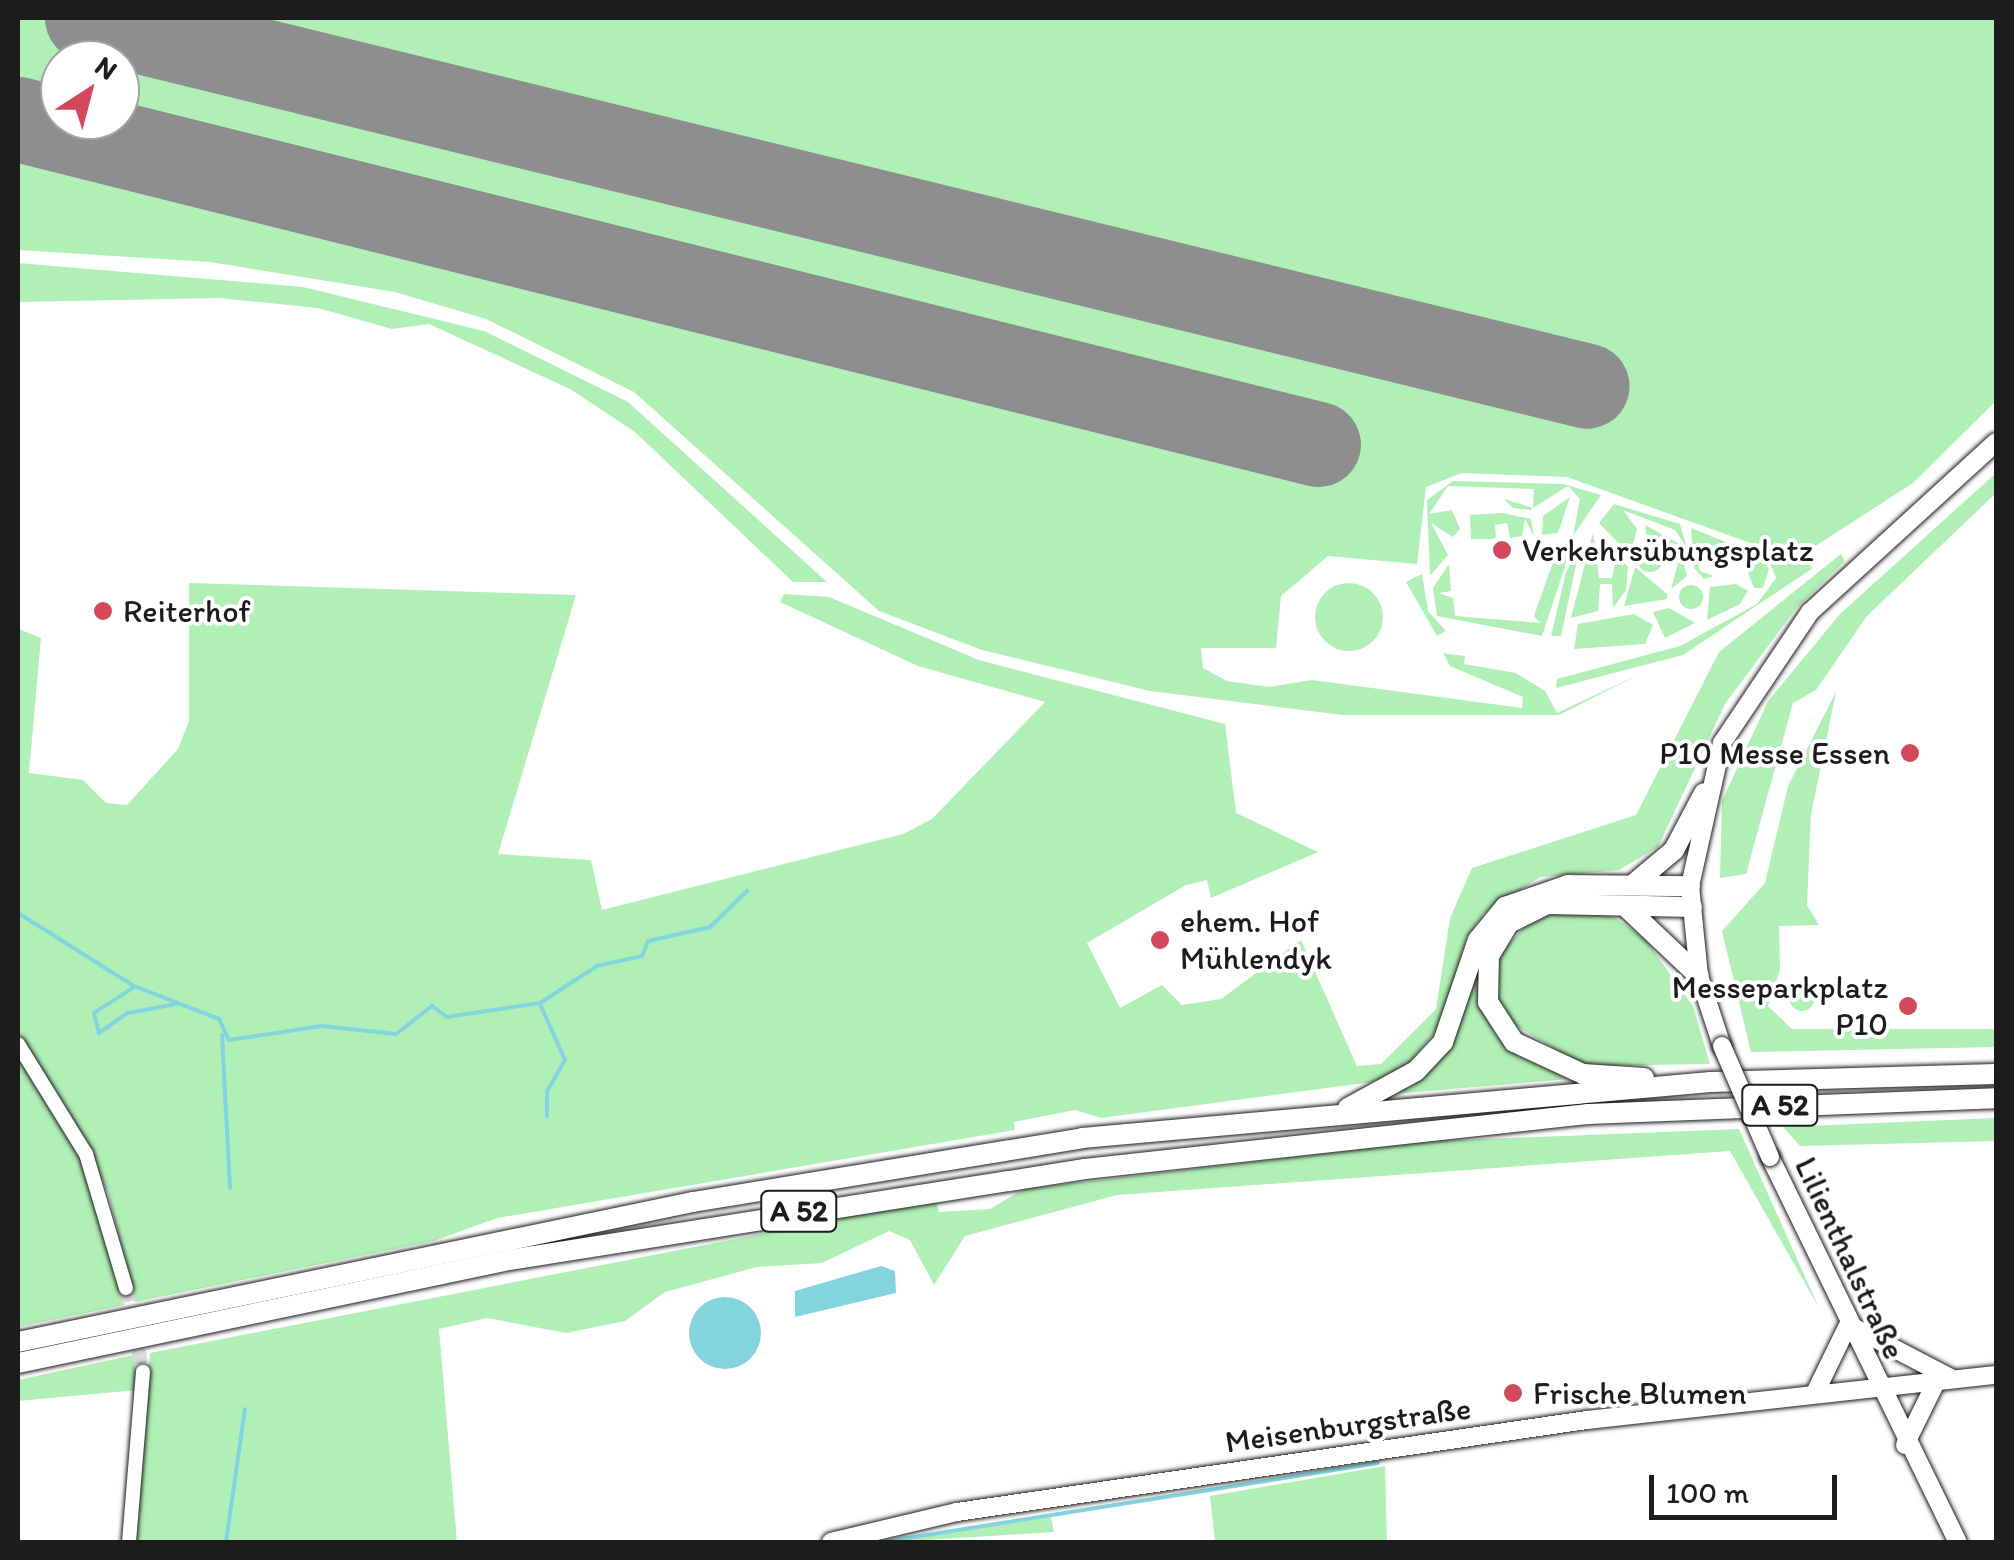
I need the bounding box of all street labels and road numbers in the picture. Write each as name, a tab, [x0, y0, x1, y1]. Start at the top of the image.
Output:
road number: A 52	[1740, 1080, 1820, 1130]
street label: Lilienthalstraße	[1786, 1151, 1914, 1365]
road number: A 52	[759, 1186, 839, 1236]
street label: Meisenburgstraße	[1223, 1389, 1473, 1461]

